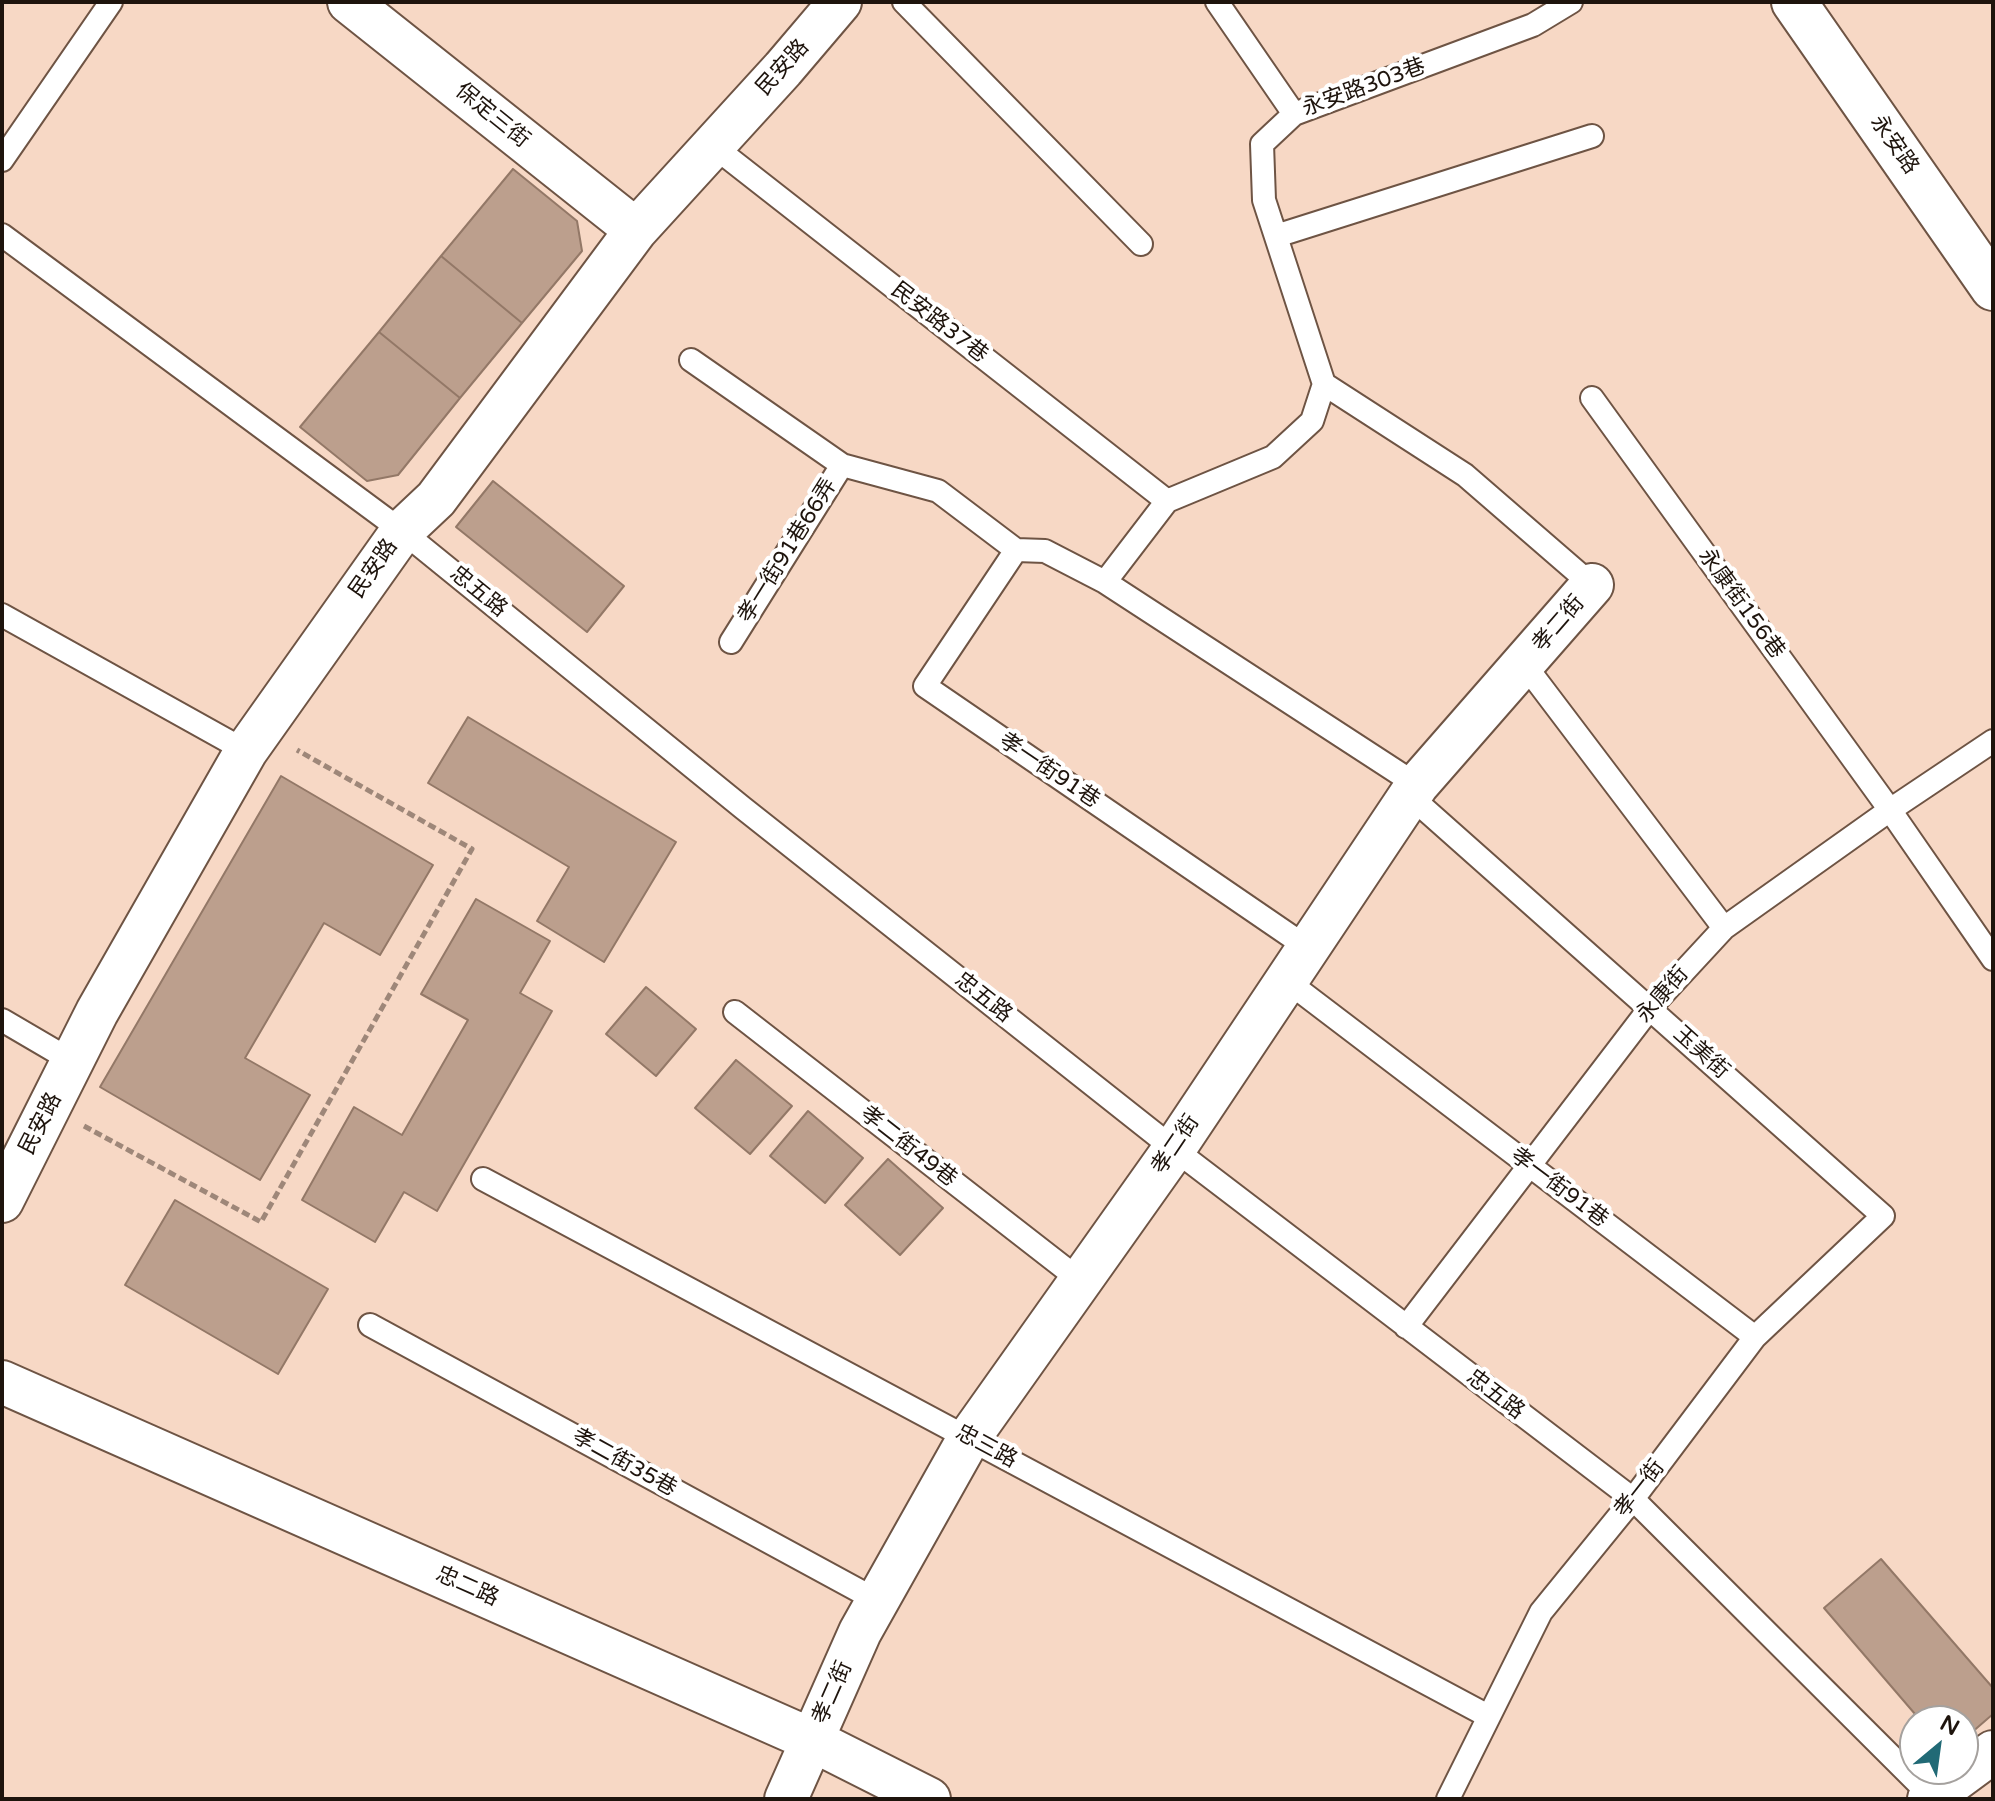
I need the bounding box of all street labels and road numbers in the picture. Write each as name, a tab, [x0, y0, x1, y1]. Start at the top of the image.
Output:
street label: 民安路	[751, 35, 815, 101]
street label: 永安路303巷	[1299, 53, 1429, 123]
street label: 保定三街	[449, 78, 535, 154]
street label: 永安路	[1864, 110, 1924, 180]
street label: 民安路37巷	[885, 277, 993, 369]
street label: 孝一街91巷66弄	[733, 474, 843, 628]
street label: 民安路	[344, 534, 404, 604]
street label: 永康街156巷	[1692, 544, 1790, 664]
street label: 忠五路	[444, 561, 512, 623]
street label: 孝二街	[1527, 590, 1591, 658]
street label: 孝一街91巷	[994, 728, 1104, 814]
street label: 永康街	[1631, 961, 1695, 1029]
street label: 忠五路	[949, 967, 1017, 1029]
street label: 玉美街	[1668, 1021, 1734, 1085]
street label: 民安路	[14, 1089, 68, 1159]
street label: 孝二街49巷	[854, 1101, 962, 1193]
street label: 孝二街	[1147, 1110, 1205, 1180]
street label: 孝一街91巷	[1505, 1143, 1613, 1233]
street label: 忠五路	[1461, 1365, 1529, 1425]
street label: 忠三路	[951, 1420, 1021, 1474]
street label: 孝二街35巷	[567, 1423, 681, 1503]
street label: 孝一街	[1609, 1455, 1671, 1523]
street label: 忠二路	[431, 1562, 503, 1612]
street label: 孝二街	[808, 1657, 858, 1729]

